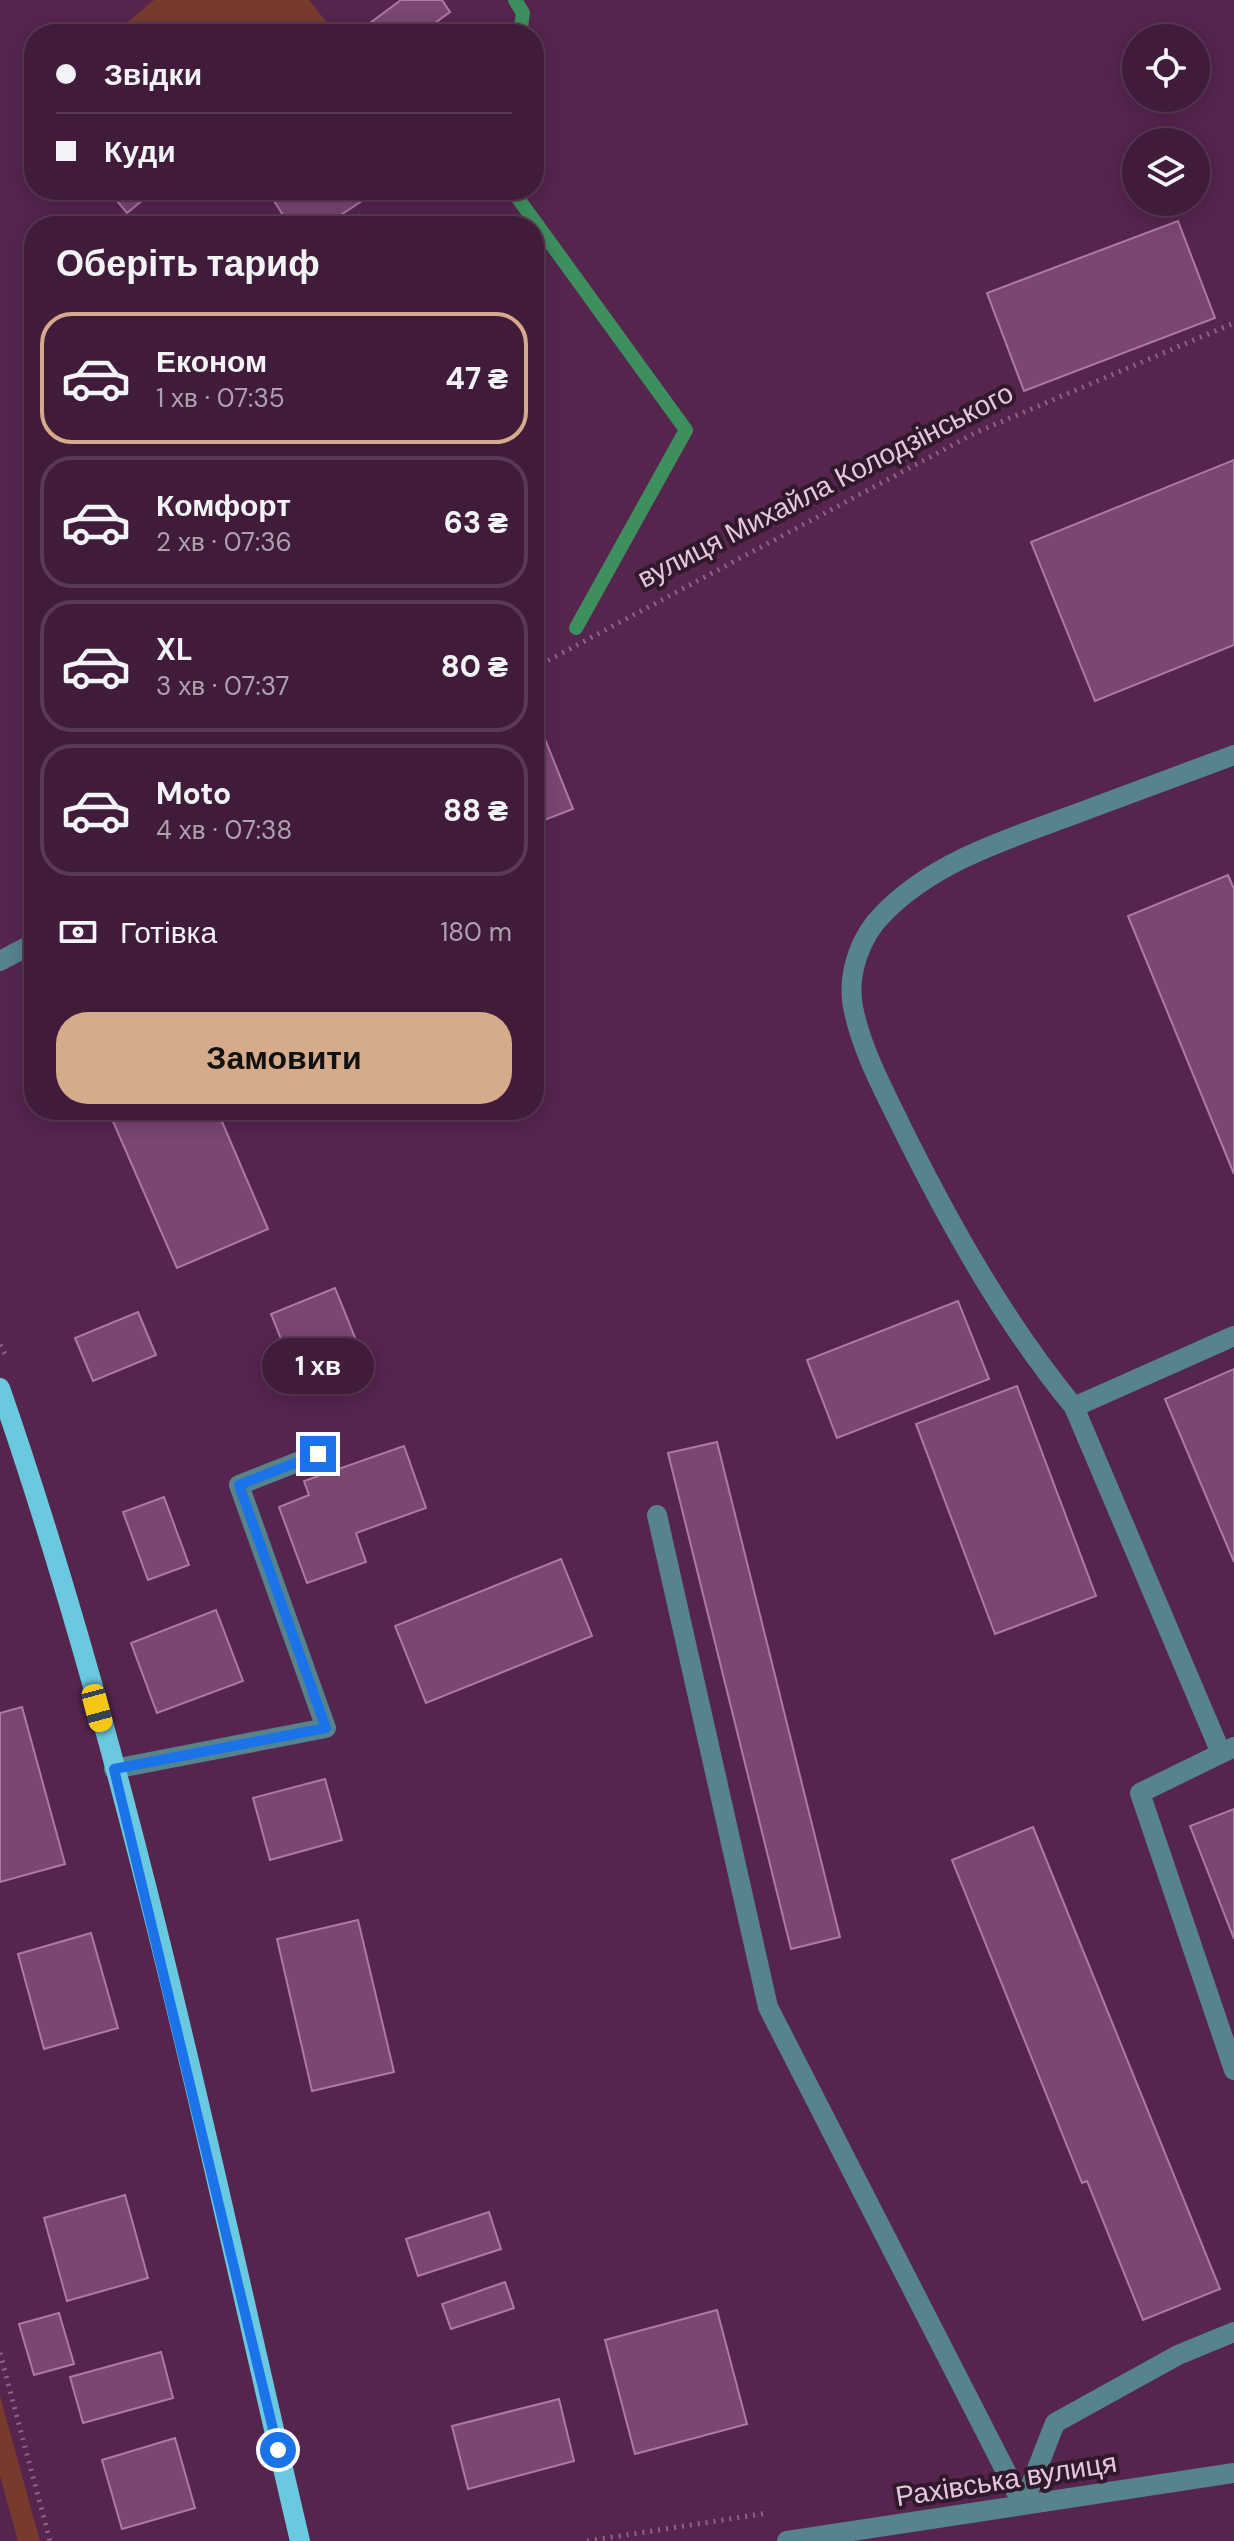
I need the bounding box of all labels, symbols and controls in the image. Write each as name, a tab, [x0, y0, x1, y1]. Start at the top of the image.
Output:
map controls	[1122, 24, 1210, 216]
button: locate	[1122, 24, 1210, 112]
text: Звідки	[104, 55, 202, 94]
button: layers	[1122, 128, 1210, 216]
text: Куди	[104, 132, 176, 171]
text: Оберіть тариф	[56, 240, 320, 287]
icon: car	[60, 342, 132, 414]
text: Економ	[156, 342, 267, 381]
text: 47 ₴	[445, 359, 508, 398]
street label: вулиця Михайла Колодзінського	[631, 374, 1019, 597]
text: 1 хв · 07:35	[156, 381, 285, 415]
icon: car	[60, 486, 132, 558]
text: Комфорт	[156, 486, 291, 525]
text: 63 ₴	[444, 503, 508, 542]
text: 2 хв · 07:36	[156, 525, 292, 559]
icon: car	[60, 630, 132, 702]
text: XL	[156, 630, 193, 669]
text: 80 ₴	[441, 647, 508, 686]
text: 3 хв · 07:37	[156, 669, 289, 703]
icon: car	[60, 774, 132, 846]
text: Moto	[156, 774, 231, 813]
text: 88 ₴	[443, 791, 508, 830]
text: 4 хв · 07:38	[156, 813, 292, 847]
icon: cash	[56, 910, 100, 954]
text: Готівка	[120, 913, 217, 952]
text: 180 m	[440, 915, 512, 949]
button: Замовити	[56, 1012, 512, 1104]
callout: 1 хв	[262, 1338, 374, 1394]
text: 1 хв	[295, 1349, 341, 1383]
route end	[300, 1436, 336, 1472]
car	[79, 1682, 115, 1734]
route start	[260, 2432, 296, 2468]
street label: Рахівська вулиця	[893, 2444, 1119, 2515]

